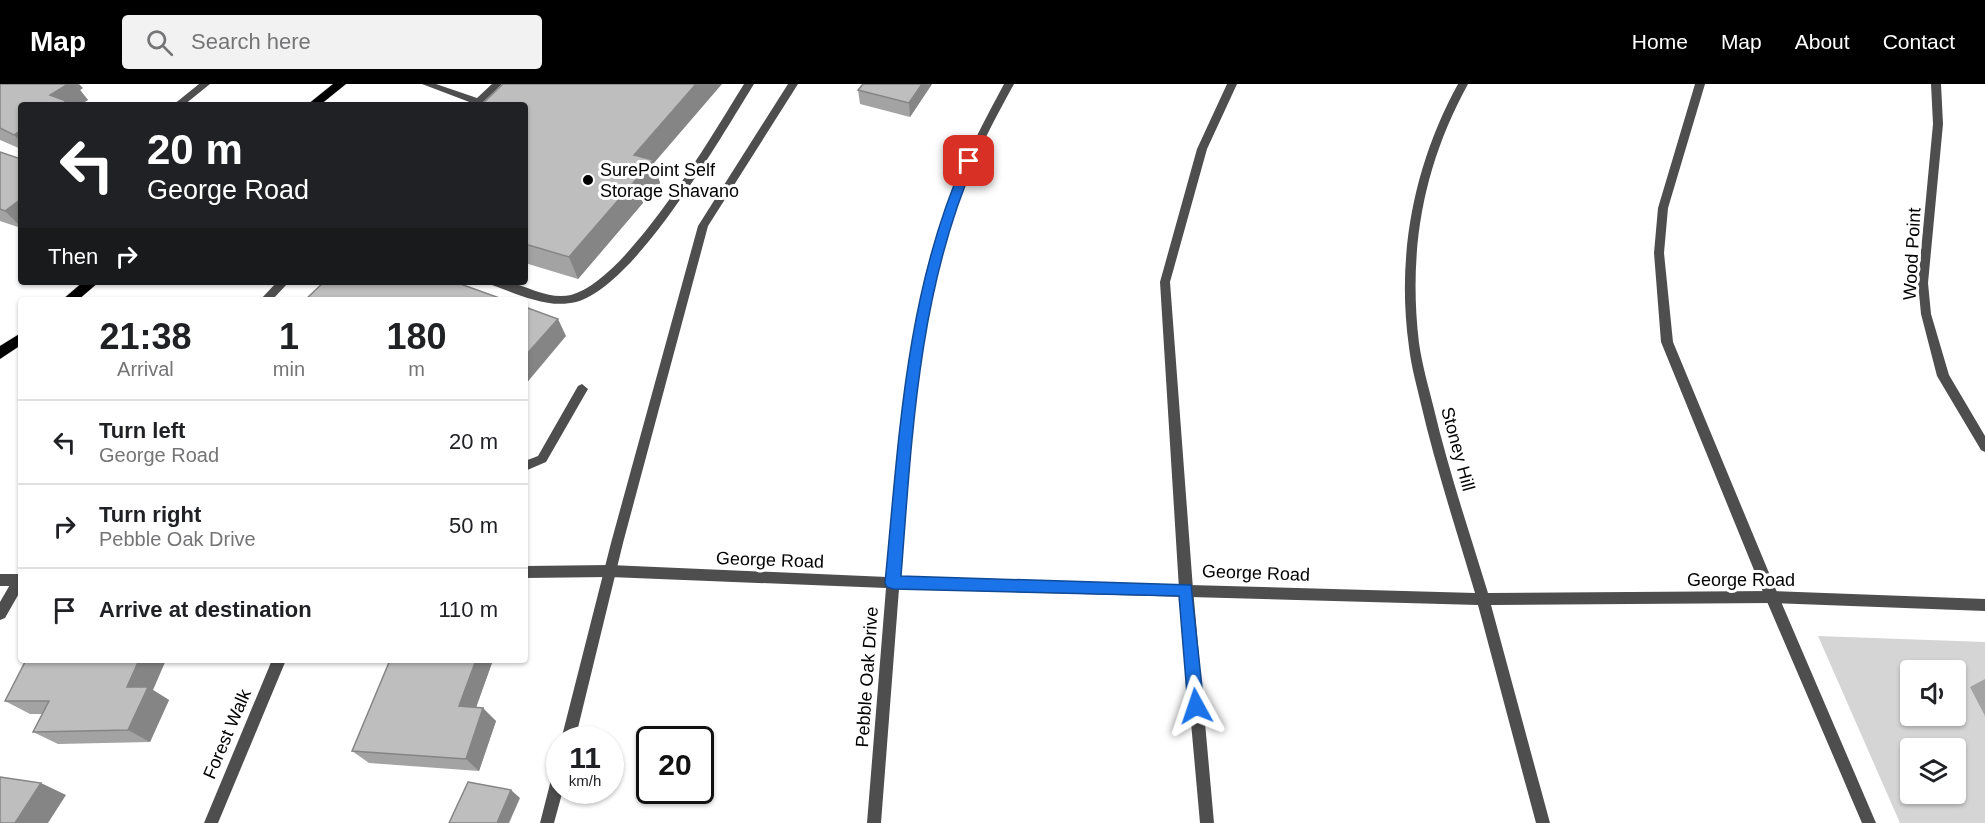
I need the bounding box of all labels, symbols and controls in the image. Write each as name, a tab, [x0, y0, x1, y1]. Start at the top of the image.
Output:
search box	[122, 15, 542, 69]
text: Map	[30, 26, 86, 57]
icon: search	[143, 26, 176, 59]
text: Search here	[191, 29, 311, 54]
text: Home	[1632, 30, 1688, 53]
text: Map	[1721, 30, 1762, 53]
text: About	[1795, 30, 1850, 53]
text: Contact	[1883, 30, 1955, 53]
icon: left	[48, 126, 126, 204]
text: 20 m	[147, 126, 243, 173]
pin	[943, 135, 994, 186]
icon: arrive	[952, 144, 985, 177]
place label: SurePoint Self Storage Shavano	[600, 160, 739, 201]
marker: SurePoint Self Storage Shavano	[581, 173, 595, 187]
text: George Road	[147, 175, 309, 205]
street label: Wood Point	[1900, 207, 1924, 301]
icon: right	[110, 240, 143, 273]
text: Then	[48, 244, 98, 269]
text: 21:38	[99, 316, 191, 357]
text: 1	[279, 316, 299, 357]
text: 180	[386, 316, 447, 357]
text: Arrival	[117, 358, 174, 380]
text: min	[273, 358, 305, 380]
text: m	[408, 358, 425, 380]
street label: Stoney Hill	[1437, 405, 1479, 493]
text: Turn left	[99, 418, 185, 443]
icon: left	[48, 426, 81, 459]
text: 20 m	[449, 429, 498, 454]
text: George Road	[99, 444, 219, 466]
text: Turn right	[99, 502, 201, 527]
icon: right	[48, 510, 81, 543]
text: 50 m	[449, 513, 498, 538]
text: Pebble Oak Drive	[99, 528, 256, 550]
street label: George Road	[716, 548, 824, 572]
street label: George Road	[1202, 561, 1310, 585]
street label: George Road	[1687, 570, 1795, 590]
icon: arrive	[48, 594, 81, 627]
text: Arrive at destination	[99, 597, 312, 622]
text: 110 m	[438, 597, 498, 622]
street label: Pebble Oak Drive	[852, 606, 882, 748]
map controls	[1900, 660, 1966, 804]
button: sound	[1900, 660, 1966, 726]
position arrow	[1164, 674, 1228, 738]
street label: Forest Walk	[199, 685, 255, 782]
speed limit sign: 20	[636, 726, 714, 804]
button: layers	[1900, 738, 1966, 804]
text: 11	[569, 741, 601, 774]
text: km/h	[569, 772, 601, 789]

